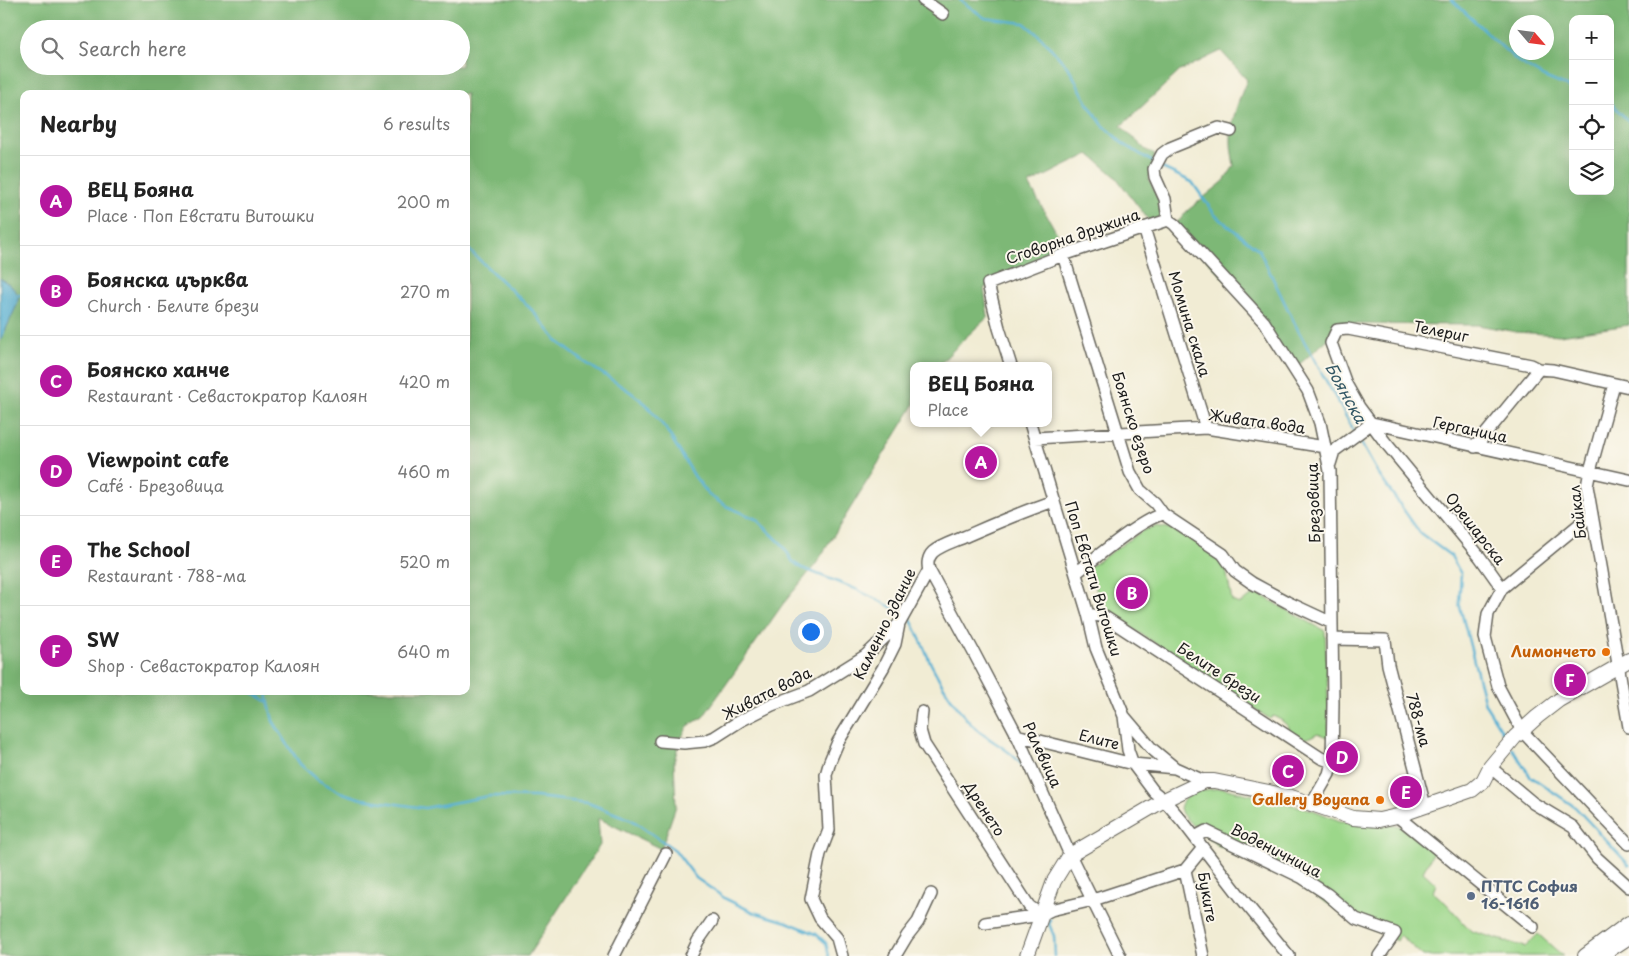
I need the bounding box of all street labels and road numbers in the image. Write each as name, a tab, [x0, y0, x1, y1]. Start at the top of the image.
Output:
street label: Сговорна дружина	[1002, 202, 1143, 269]
street label: Момина скала	[1163, 268, 1218, 380]
street label: Телериг	[1412, 314, 1471, 347]
street label: Боянско езеро	[1107, 368, 1162, 477]
street label: Живата вода	[1207, 402, 1308, 439]
street label: Герганица	[1431, 409, 1510, 448]
street label: Брезовица	[1300, 462, 1325, 543]
street label: Байкал	[1562, 484, 1591, 541]
street label: Орешарска	[1441, 487, 1512, 570]
street label: Поп Евстати Витошки	[1060, 498, 1129, 659]
street label: Каменно здание	[847, 564, 921, 683]
street label: Белите брези	[1173, 636, 1266, 708]
street label: Живата вода	[718, 660, 816, 725]
street label: 788-ма	[1401, 690, 1438, 750]
street label: Ралевица	[1018, 718, 1069, 792]
street label: Елите	[1077, 722, 1122, 755]
street label: Дренето	[958, 775, 1012, 840]
street label: Воденичница	[1227, 817, 1327, 883]
street label: Буките	[1193, 870, 1224, 924]

